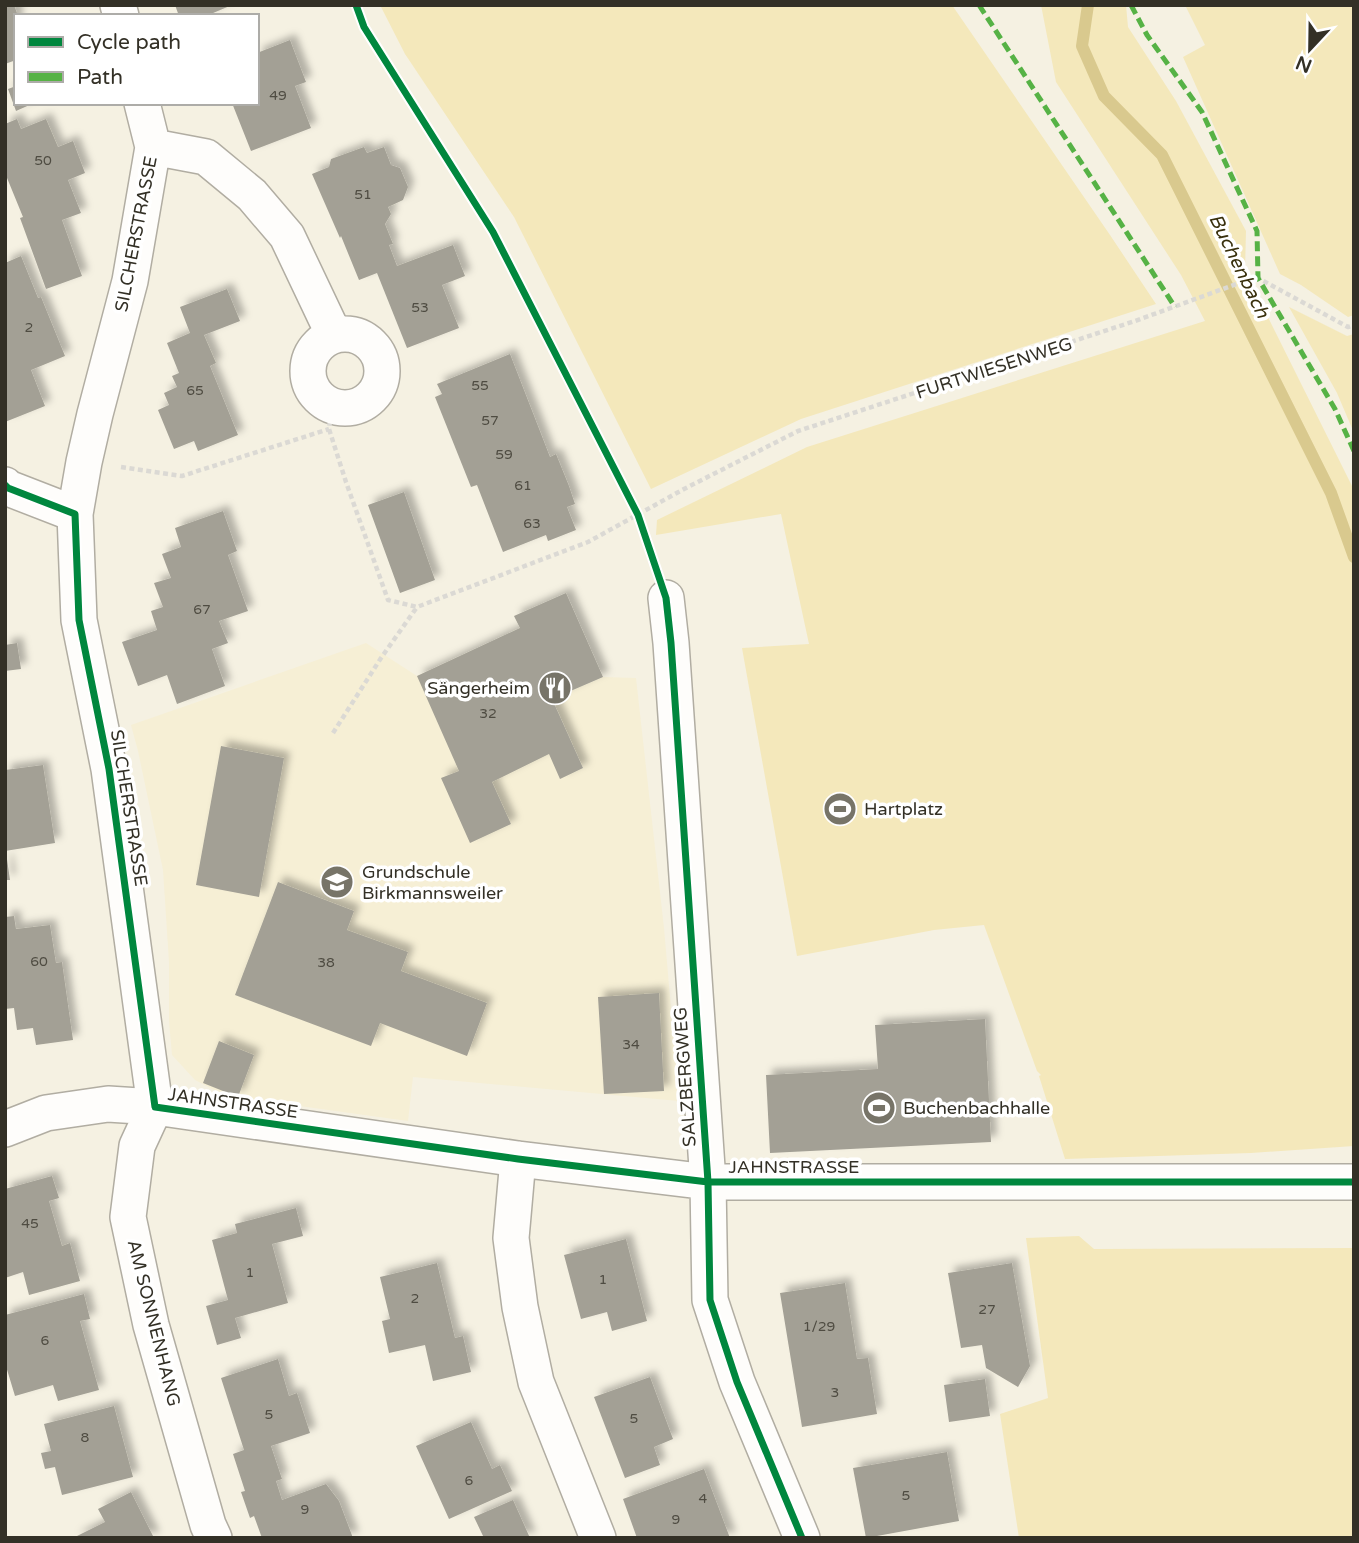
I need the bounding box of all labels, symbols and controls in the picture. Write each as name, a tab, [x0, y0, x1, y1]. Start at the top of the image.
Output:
legend	[14, 14, 259, 105]
north arrow	[1275, 14, 1345, 84]
text: Cycle path	[77, 30, 181, 55]
text: N	[1293, 51, 1315, 77]
text: Path	[77, 65, 123, 90]
house number: 49	[269, 87, 287, 104]
house number: 50	[34, 152, 52, 169]
street label: SILCHERSTRASSE	[110, 154, 162, 314]
house number: 51	[354, 186, 372, 203]
water label: Buchenbach	[1204, 210, 1274, 322]
house number: 53	[411, 299, 429, 316]
house number: 2	[25, 319, 33, 336]
street label: FURTWIESENWEG	[913, 332, 1075, 404]
house number: 55	[471, 377, 489, 394]
house number: 65	[186, 382, 204, 399]
house number: 57	[481, 412, 499, 429]
house number: 59	[495, 446, 513, 463]
house number: 61	[514, 477, 532, 494]
house number: 63	[523, 515, 541, 532]
house number: 67	[193, 601, 211, 618]
restaurant icon: Sängerheim	[536, 669, 574, 707]
place label: Sängerheim	[427, 677, 530, 699]
house number: 32	[479, 705, 497, 722]
street label: SILCHERSTRASSE	[106, 728, 152, 888]
sports icon: Hartplatz	[821, 790, 859, 828]
place label: Hartplatz	[864, 798, 943, 820]
place label: Grundschule Birkmannsweiler	[362, 861, 503, 904]
school or university icon: Grundschule Birkmannsweiler	[318, 863, 356, 901]
house number: 60	[30, 953, 48, 970]
house number: 38	[317, 954, 335, 971]
street label: SALZBERGWEG	[669, 1006, 701, 1148]
house number: 34	[622, 1036, 640, 1053]
street label: JAHNSTRASSE	[167, 1083, 299, 1123]
sports icon: Buchenbachhalle	[860, 1089, 898, 1127]
place label: Buchenbachhalle	[903, 1097, 1050, 1119]
street label: JAHNSTRASSE	[728, 1156, 860, 1178]
house number: 45	[21, 1215, 39, 1232]
street label: AM SONNENHANG	[123, 1237, 185, 1409]
house number: 1	[246, 1264, 254, 1281]
house number: 1	[599, 1271, 607, 1288]
house number: 2	[411, 1290, 419, 1307]
house number: 27	[978, 1301, 996, 1318]
house number: 1/29	[803, 1318, 835, 1335]
house number: 6	[41, 1332, 50, 1349]
house number: 3	[831, 1384, 839, 1401]
house number: 5	[265, 1406, 273, 1423]
house number: 5	[630, 1410, 638, 1427]
house number: 8	[81, 1429, 90, 1446]
house number: 6	[465, 1472, 474, 1489]
house number: 5	[902, 1487, 910, 1504]
house number: 4	[699, 1490, 708, 1507]
house number: 9	[301, 1501, 309, 1518]
house number: 9	[672, 1511, 680, 1528]

